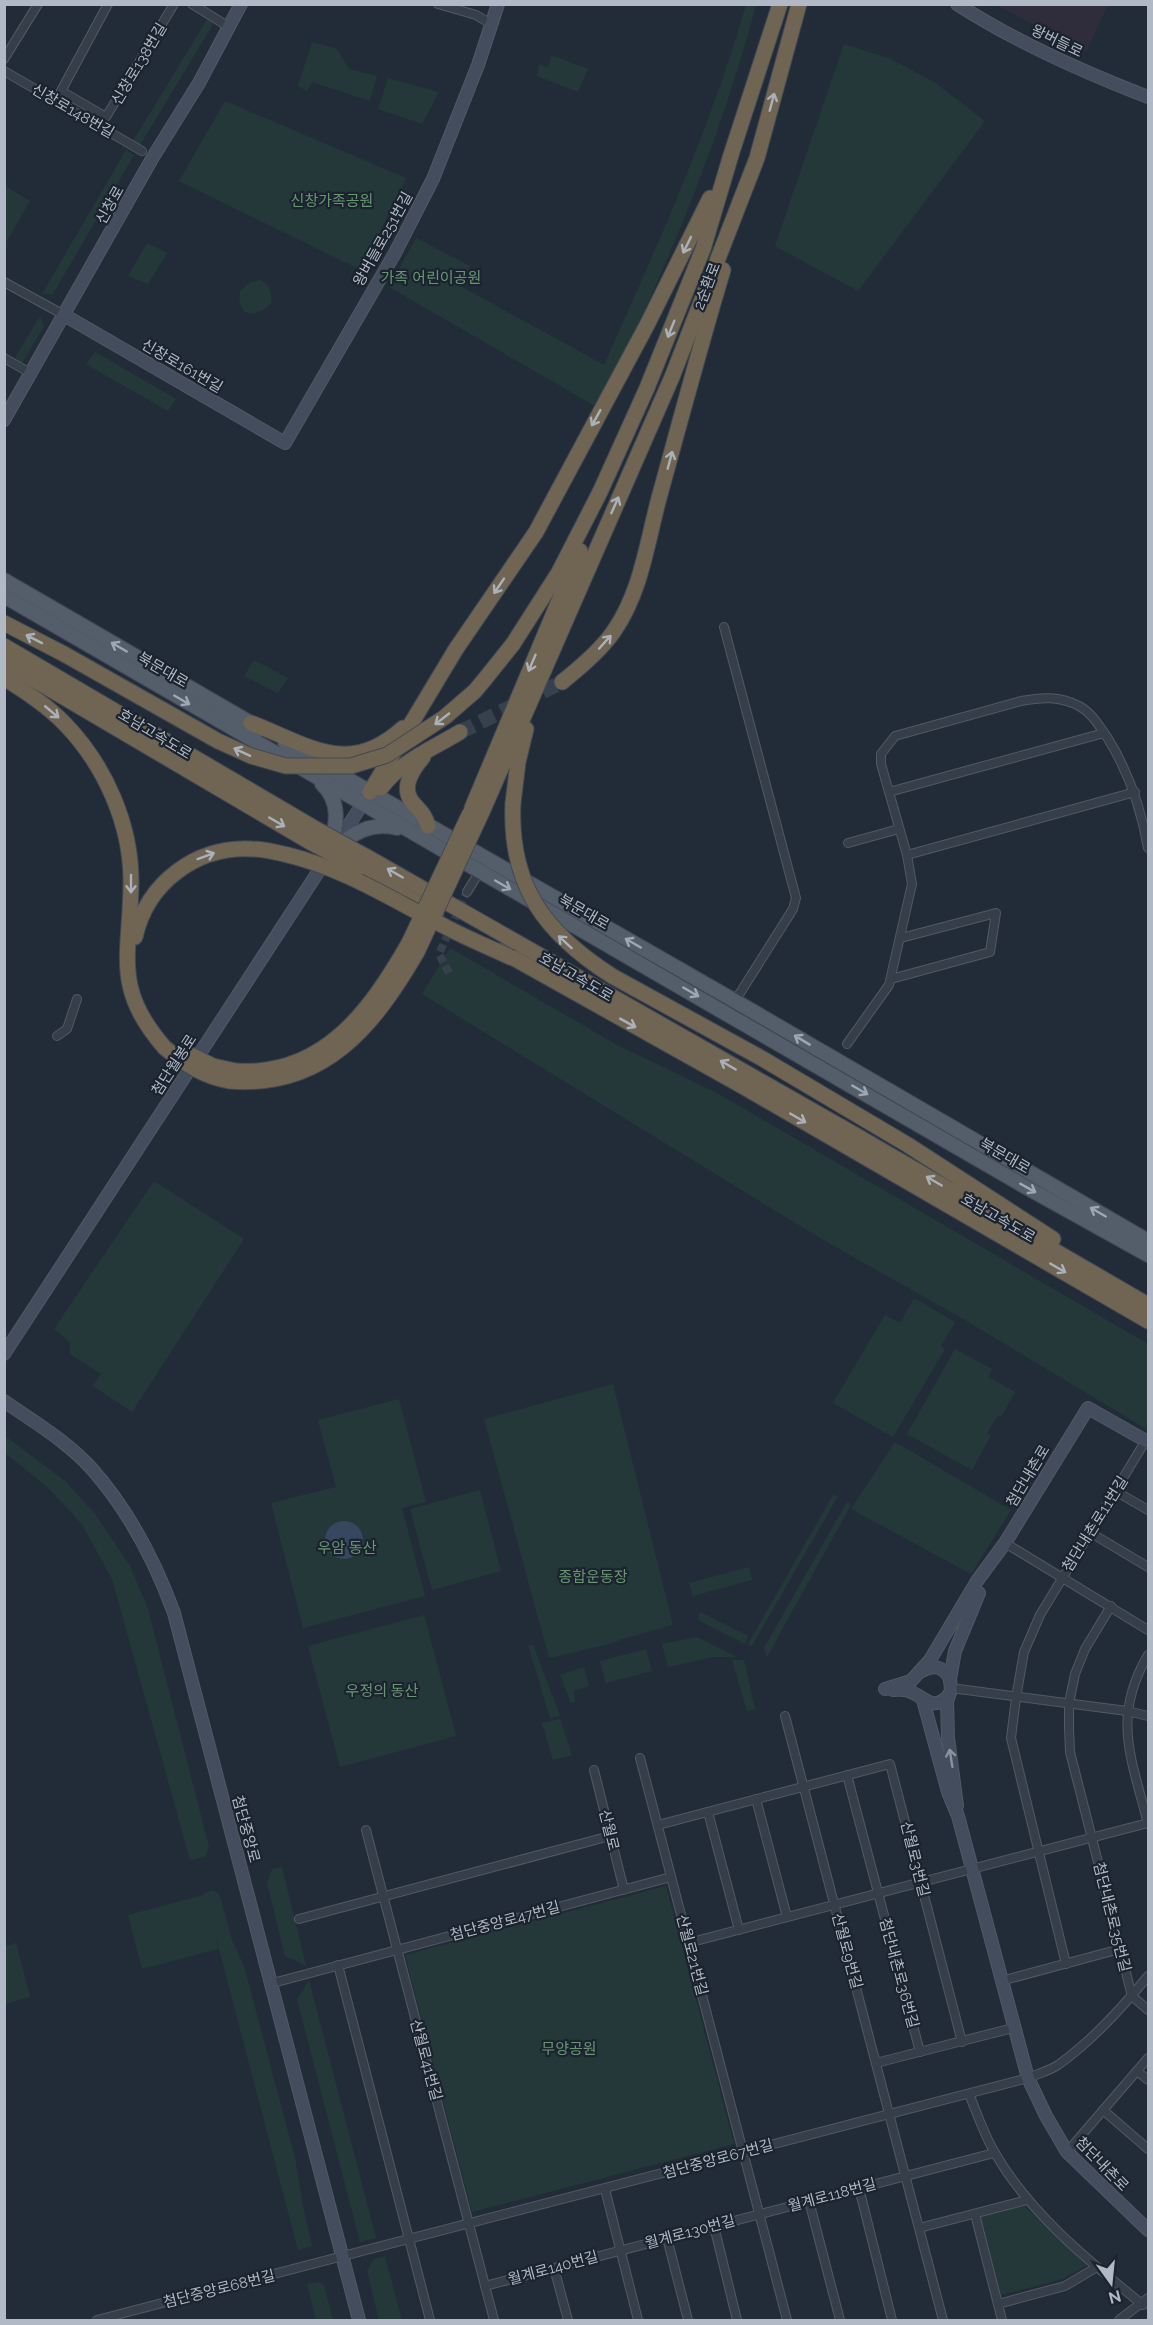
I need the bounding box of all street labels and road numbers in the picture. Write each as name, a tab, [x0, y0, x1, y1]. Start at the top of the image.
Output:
street label: 신창로138번길	[108, 20, 170, 108]
street label: 왕버들로	[1028, 21, 1086, 61]
street label: 신창로148번길	[28, 80, 118, 142]
street label: 신창로	[92, 183, 128, 227]
street label: 왕버들로251번길	[350, 189, 416, 289]
street label: 2순환로	[690, 260, 724, 312]
street label: 신창로161번길	[138, 335, 226, 397]
street label: 북문대로	[135, 648, 191, 692]
street label: 호남고속도로	[115, 705, 195, 763]
street label: 북문대로	[556, 890, 612, 934]
street label: 호남고속도로	[536, 949, 616, 1005]
street label: 첨단월봉로	[148, 1031, 200, 1099]
street label: 북문대로	[977, 1134, 1033, 1178]
street label: 호남고속도로	[958, 1190, 1038, 1246]
street label: 첨단내촌로	[1003, 1442, 1053, 1510]
street label: 첨단내촌로11번길	[1058, 1473, 1132, 1575]
street label: 첨단중앙로	[228, 1793, 264, 1865]
street label: 산월로	[595, 1808, 623, 1852]
street label: 산월로3번길	[897, 1819, 933, 1899]
street label: 첨단내촌로35번길	[1090, 1860, 1134, 1974]
street label: 첨단중앙로47번길	[448, 1898, 562, 1944]
street label: 산월로9번길	[828, 1911, 866, 1991]
street label: 산월로21번길	[673, 1912, 711, 1998]
street label: 첨단내촌로36번길	[876, 1916, 922, 2030]
street label: 산월로41번길	[406, 2017, 446, 2103]
street label: 첨단내촌로	[1072, 2133, 1132, 2195]
street label: 첨단중앙로67번길	[661, 2136, 775, 2182]
street label: 월계로118번길	[786, 2175, 878, 2215]
street label: 월계로130번길	[643, 2211, 737, 2253]
street label: 월계로140번길	[506, 2247, 600, 2289]
street label: 첨단중앙로68번길	[161, 2266, 277, 2312]

